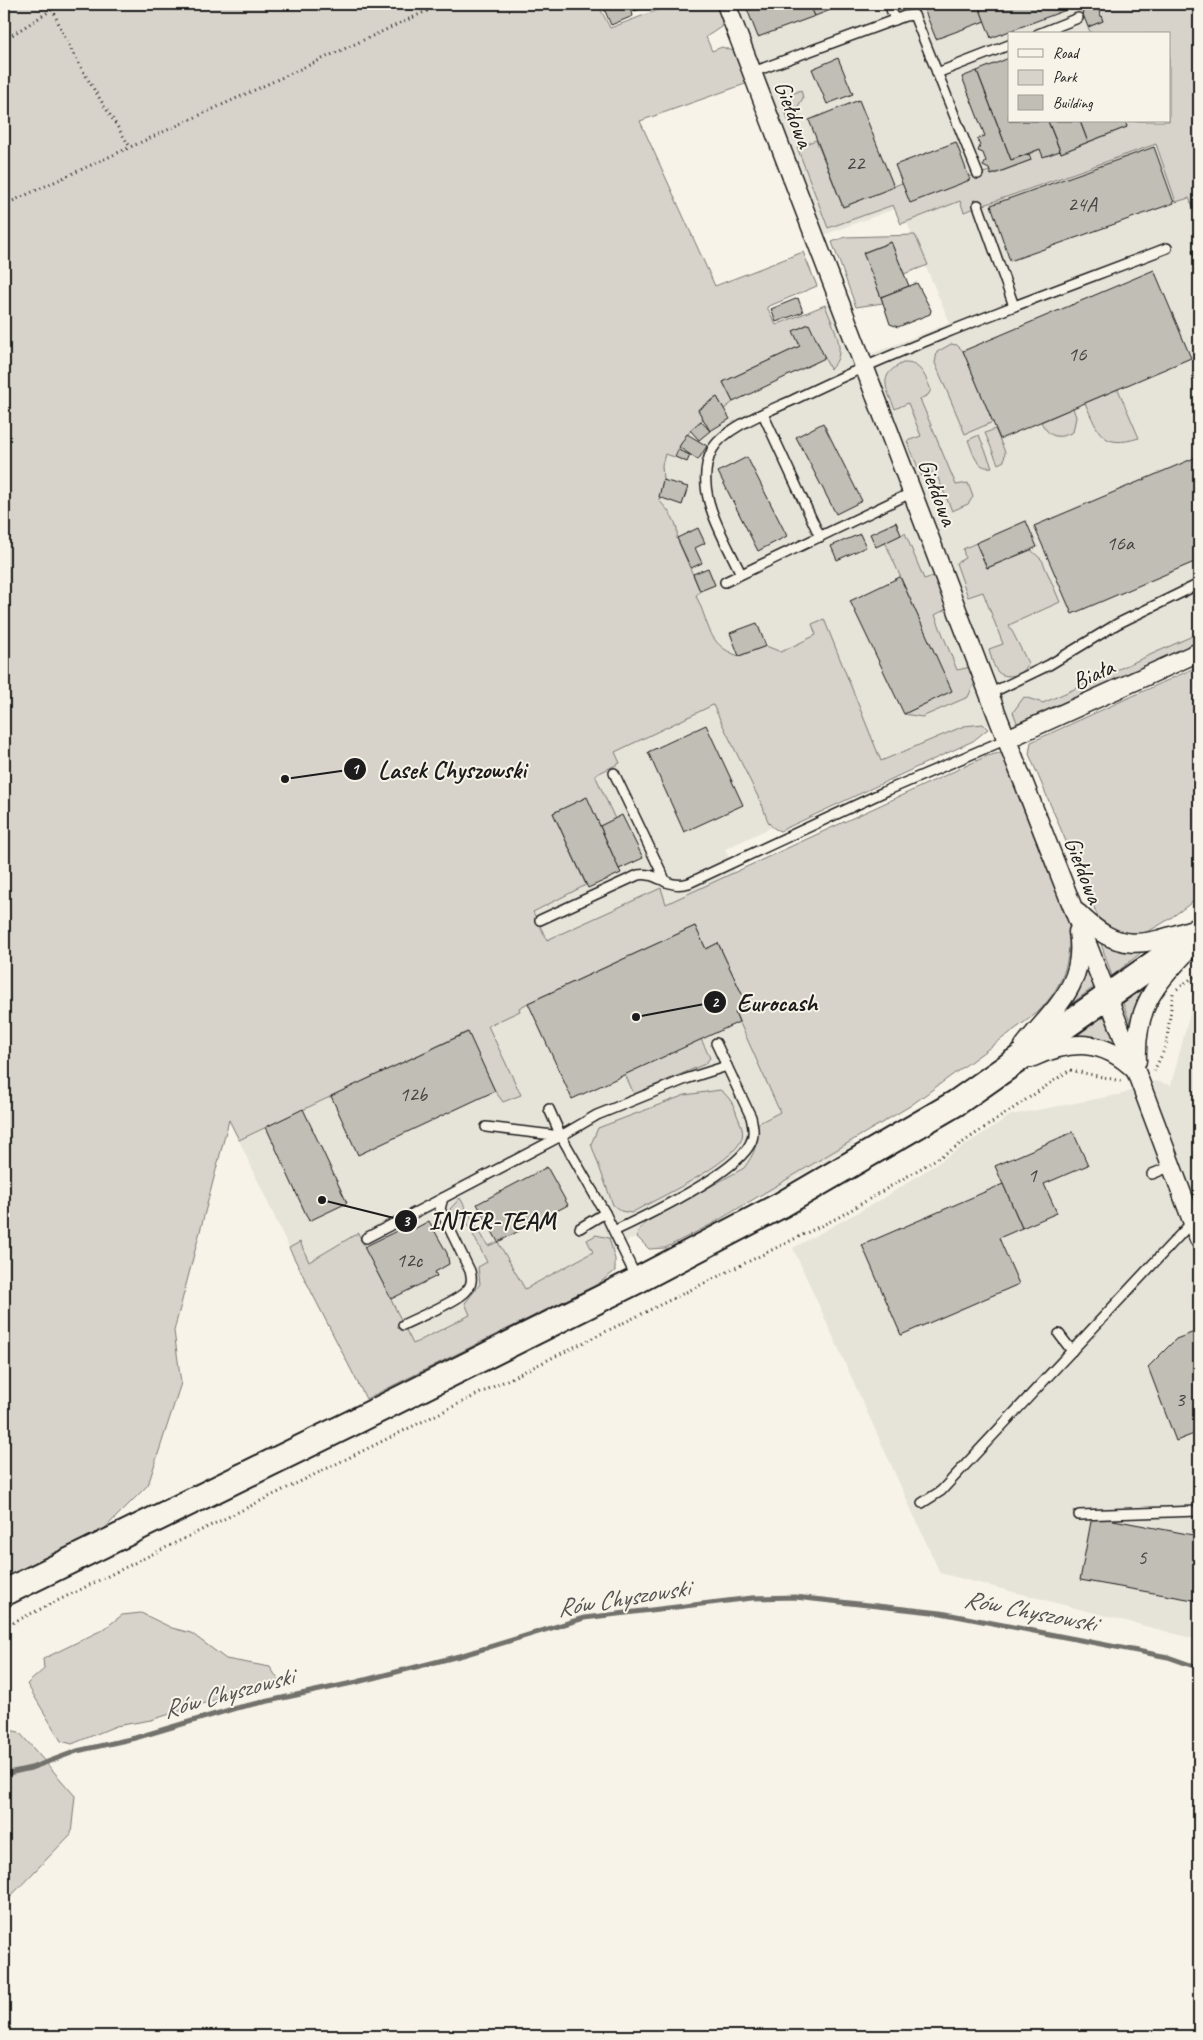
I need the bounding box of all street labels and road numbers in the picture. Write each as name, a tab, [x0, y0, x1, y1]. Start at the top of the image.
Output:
street label: Giełdowa	[768, 76, 821, 153]
street label: Giełdowa	[912, 454, 965, 531]
street label: Biała	[1067, 651, 1120, 696]
street label: Giełdowa	[1058, 832, 1111, 909]

